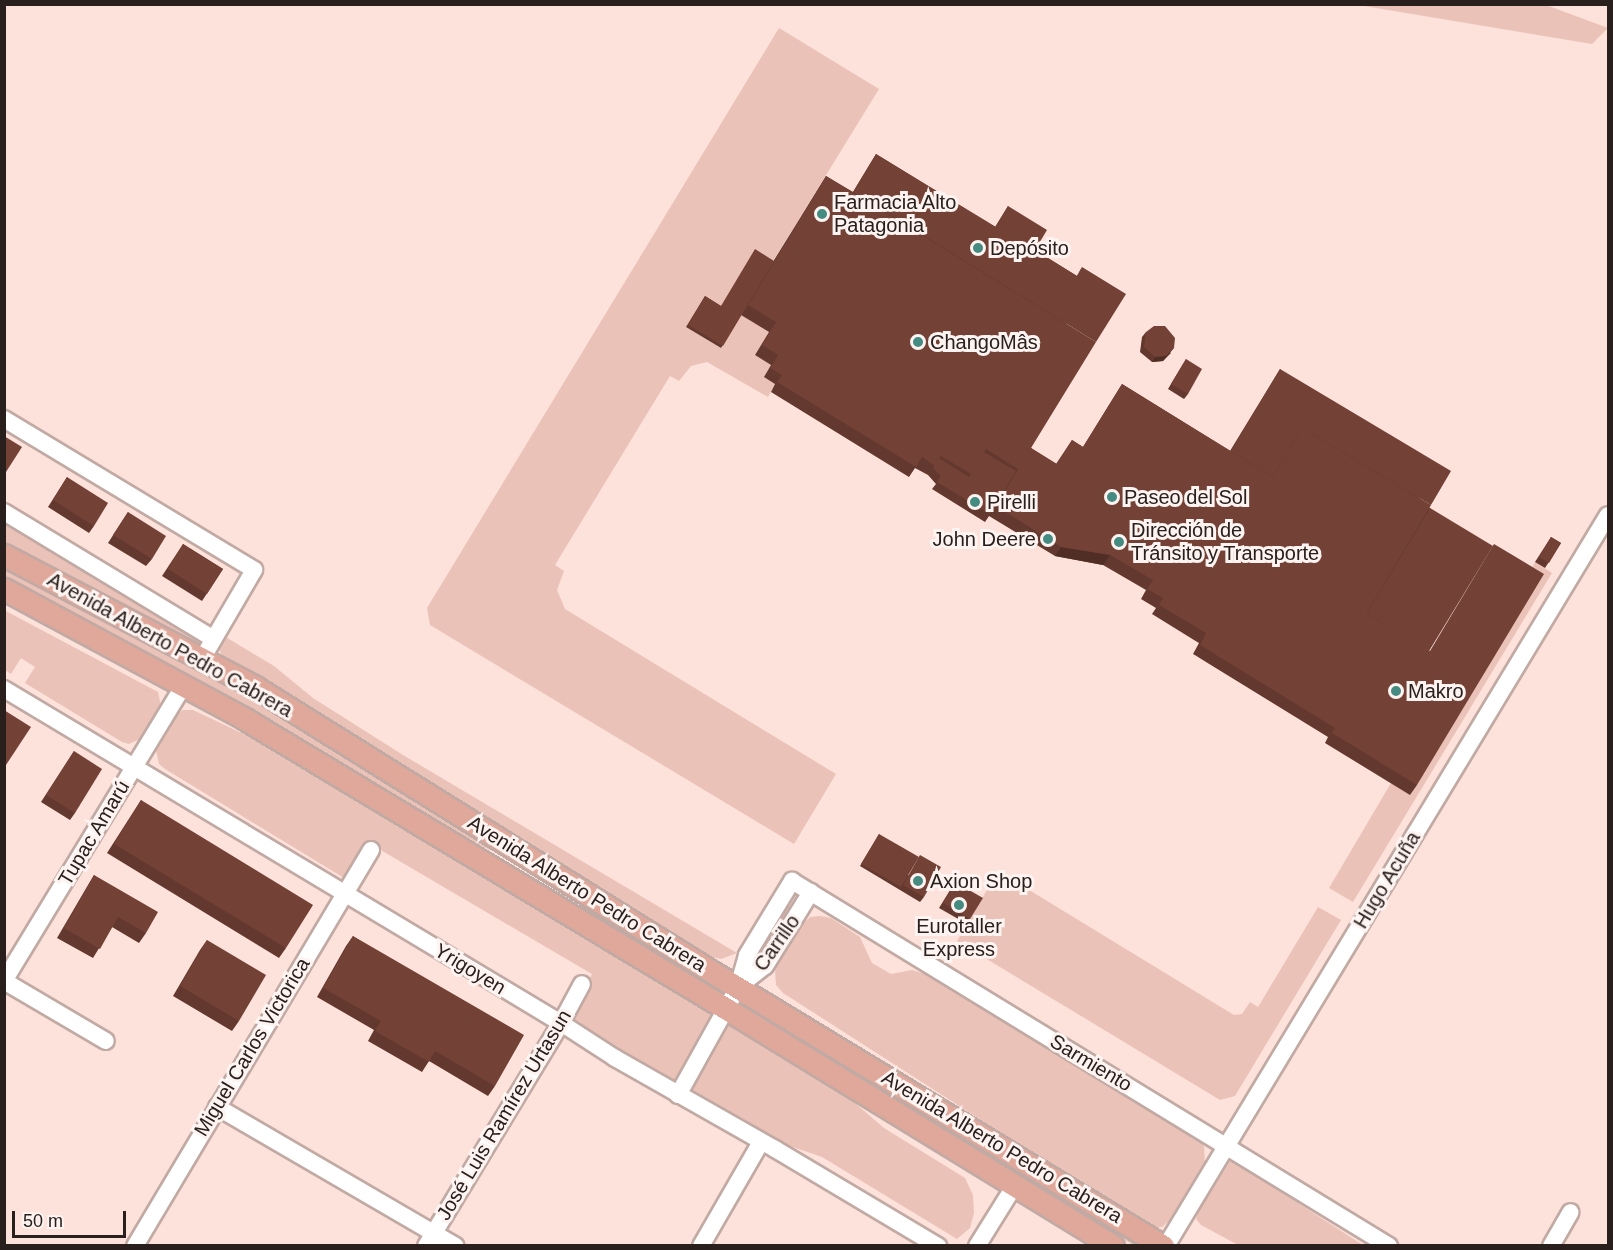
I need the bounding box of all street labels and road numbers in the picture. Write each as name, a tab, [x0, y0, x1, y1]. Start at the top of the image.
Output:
street label: Avenida Alberto Pedro Cabrera	[43, 567, 297, 723]
street label: Tupac Amarú	[53, 776, 135, 890]
street label: Avenida Alberto Pedro Cabrera	[463, 810, 711, 978]
street label: Hugo Acuña	[1348, 827, 1426, 933]
street label: Carrillo	[749, 910, 805, 976]
street label: Yrigoyen	[430, 938, 510, 1000]
street label: Miguel Carlos Victorica	[189, 953, 315, 1141]
street label: José Luis Ramírez Urtasun	[432, 1005, 576, 1225]
street label: Sarmiento	[1046, 1029, 1136, 1097]
street label: Avenida Alberto Pedro Cabrera	[877, 1065, 1127, 1229]

